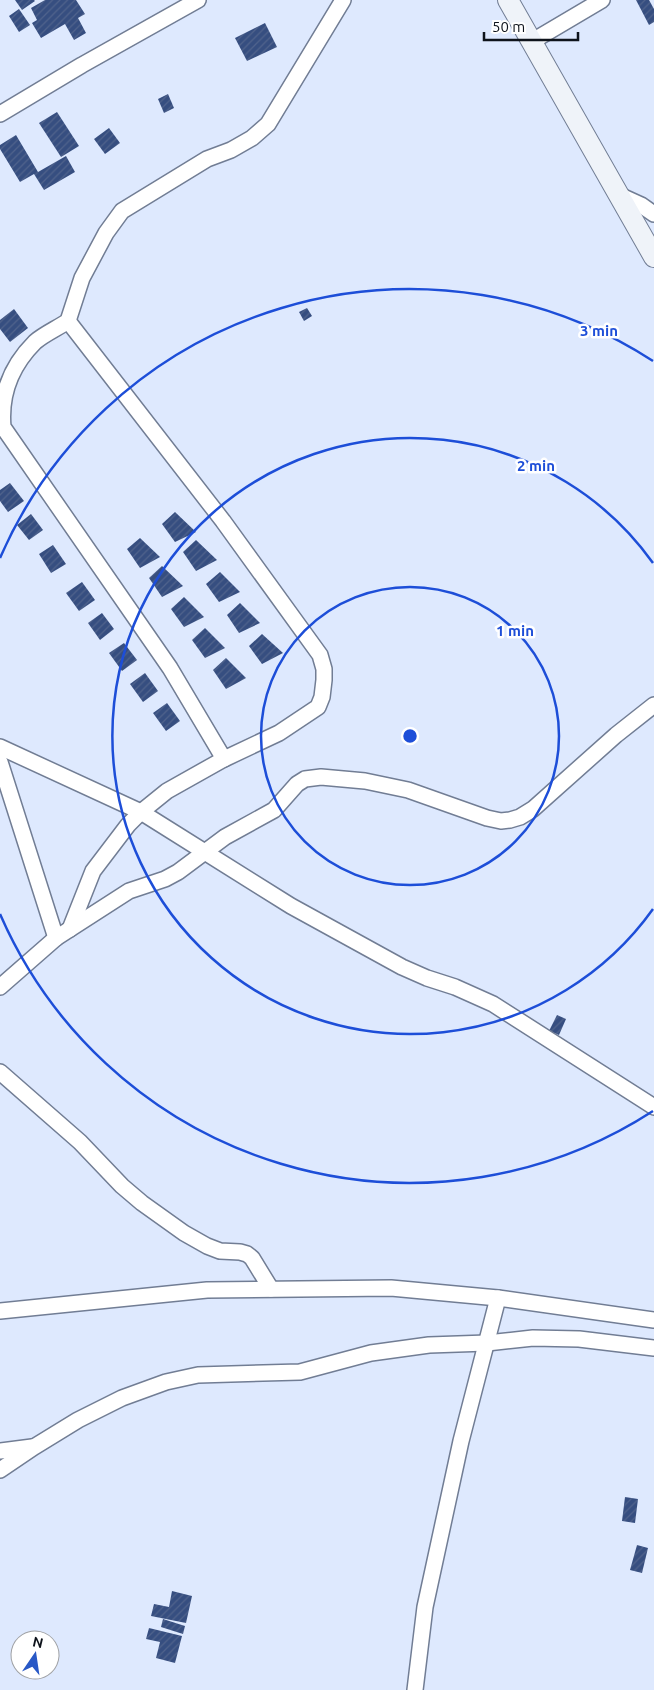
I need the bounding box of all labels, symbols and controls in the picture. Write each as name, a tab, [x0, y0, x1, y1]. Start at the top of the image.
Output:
scale bar	[484, 10, 578, 42]
text: 50 m	[492, 18, 525, 35]
text: 3 min	[580, 322, 618, 339]
text: 2 min	[517, 457, 555, 474]
text: 1 min	[496, 622, 534, 639]
centre of rings	[401, 727, 419, 745]
north arrow	[10, 1630, 60, 1680]
text: N	[31, 1633, 45, 1651]

